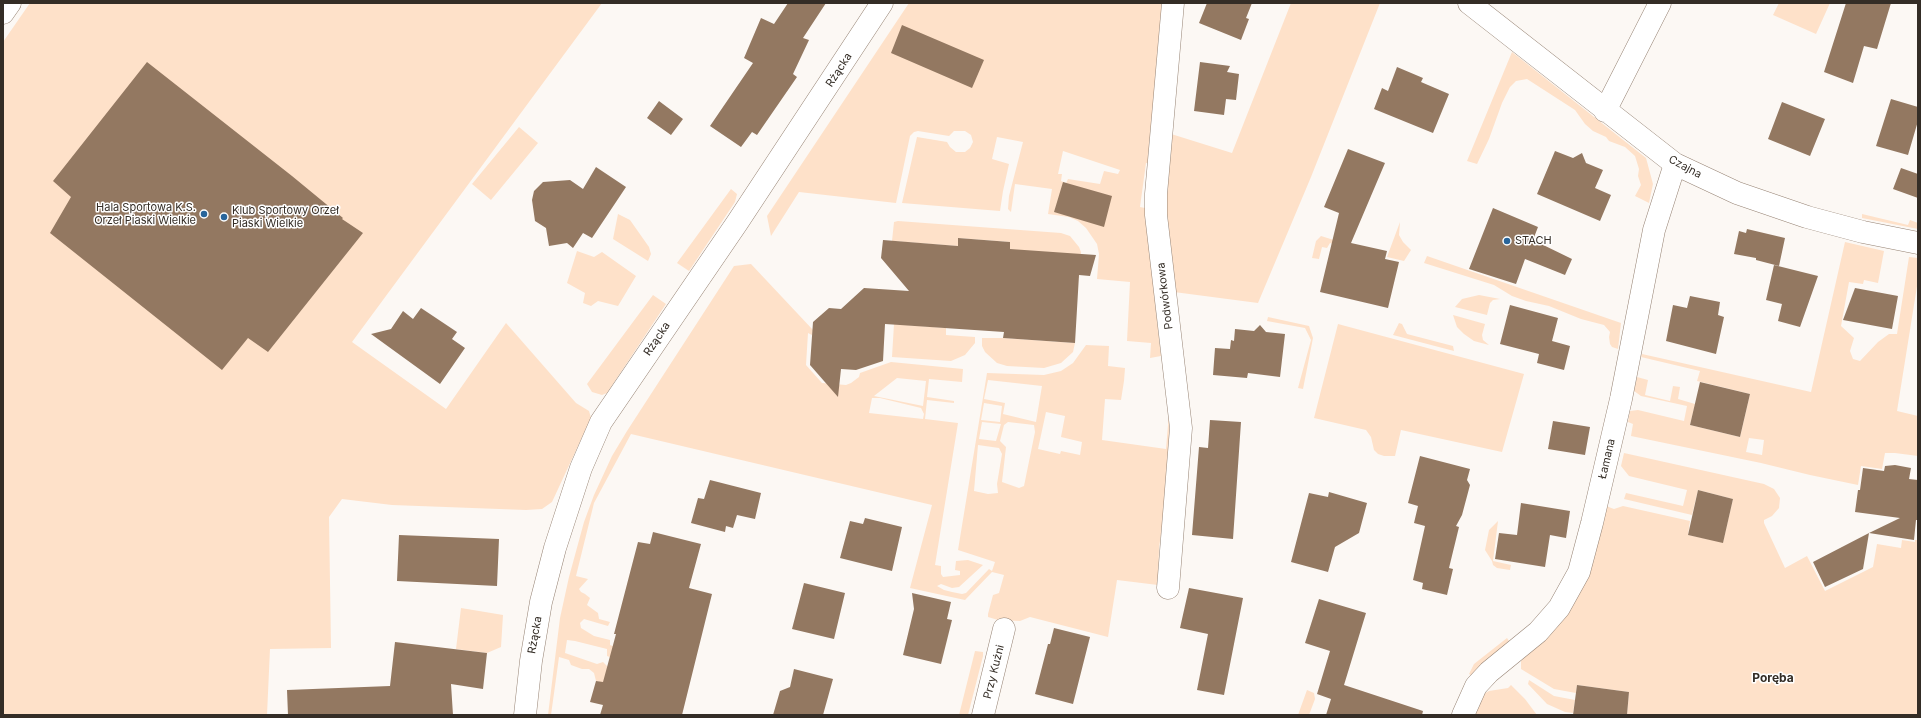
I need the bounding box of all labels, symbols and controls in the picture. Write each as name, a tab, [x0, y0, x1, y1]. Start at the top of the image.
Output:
street label: Rżącka	[823, 51, 855, 89]
street label: Czajna	[1666, 153, 1704, 181]
place label: Hala Sportowa K.S. Orzeł Piaski Wielkie	[94, 201, 196, 227]
place label: Klub Sportowy Orzeł Piaski Wielkie	[232, 204, 339, 230]
marker: Hala Sportowa K.S. Orzeł Piaski Wielkie	[199, 209, 209, 219]
marker: Klub Sportowy Orzeł Piaski Wielkie	[219, 212, 229, 222]
place label: STACH	[1515, 234, 1552, 248]
marker: STACH	[1502, 236, 1512, 246]
street label: Podwórkowa	[1154, 262, 1176, 330]
street label: Rżącka	[641, 320, 673, 358]
street label: Łamana	[1596, 437, 1618, 481]
street label: Rżącka	[525, 615, 545, 655]
street label: Przy Kuźni	[981, 644, 1007, 700]
district label: Poręba	[1752, 671, 1794, 685]

